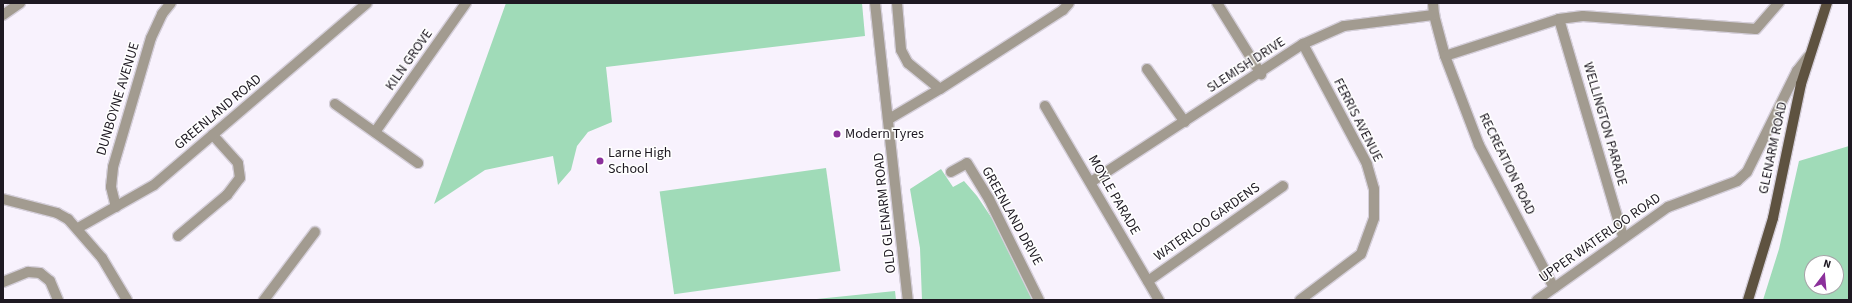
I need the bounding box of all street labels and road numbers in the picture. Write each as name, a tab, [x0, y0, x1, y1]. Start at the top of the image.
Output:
street label: KILN GROVE	[382, 26, 436, 94]
street label: SLEMISH DRIVE	[1204, 34, 1288, 96]
street label: DUNBOYNE AVENUE	[93, 40, 143, 158]
street label: WELLINGTON PARADE	[1579, 60, 1631, 188]
street label: GREENLAND ROAD	[171, 71, 265, 153]
street label: FERRIS AVENUE	[1330, 75, 1386, 165]
street label: GLENARM ROAD	[1755, 100, 1791, 196]
street label: RECREATION ROAD	[1475, 110, 1539, 218]
street label: OLD GLENARM ROAD	[870, 152, 900, 274]
street label: MOYLE PARADE	[1084, 152, 1144, 238]
street label: GREENLAND DRIVE	[978, 164, 1046, 268]
street label: WATERLOO GARDENS	[1151, 179, 1263, 265]
street label: UPPER WATERLOO ROAD	[1536, 190, 1664, 286]

